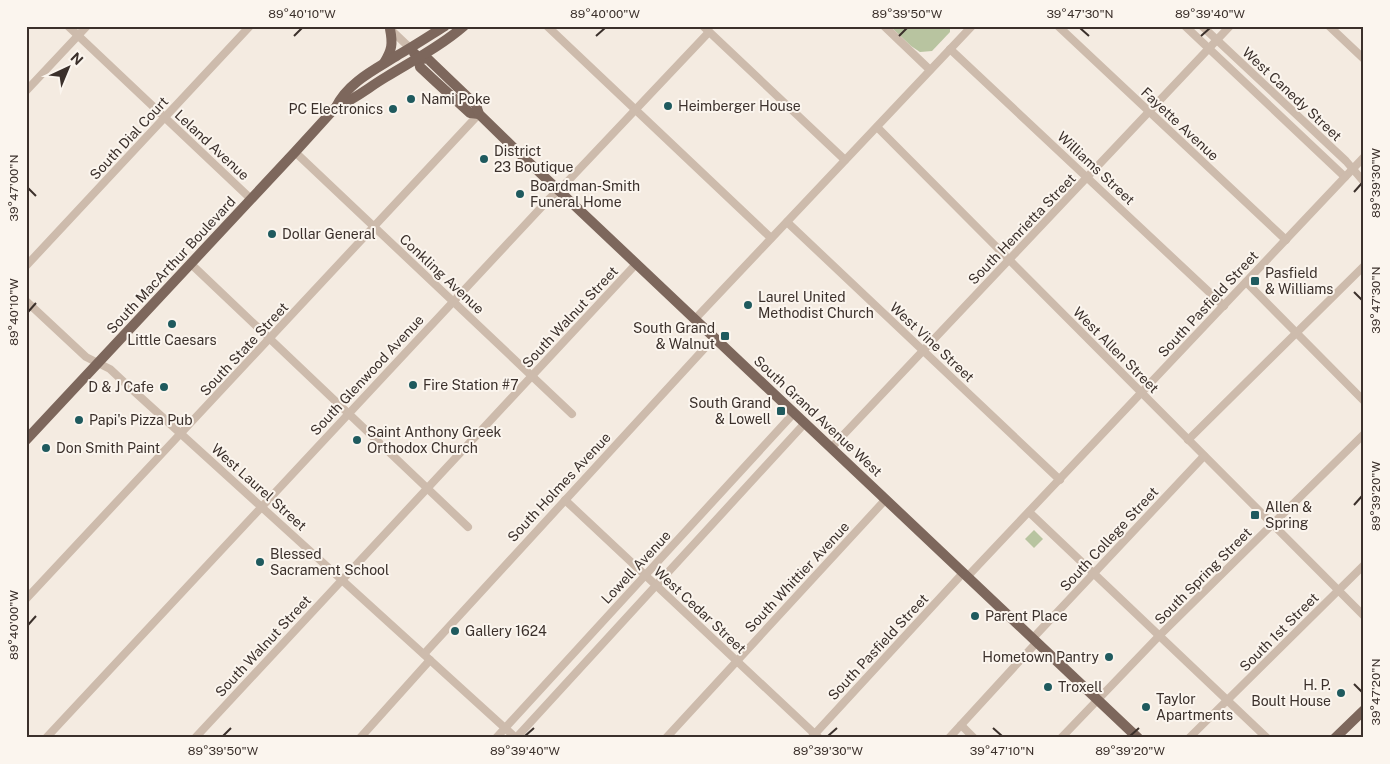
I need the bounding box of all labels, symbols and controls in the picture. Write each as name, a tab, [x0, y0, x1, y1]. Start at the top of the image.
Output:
text: 89°40'10"W	[268, 7, 336, 21]
text: 89°40'00"W	[570, 7, 640, 21]
text: 89°39'50"W	[872, 7, 943, 21]
text: 39°47'30"N	[1046, 7, 1114, 21]
text: 89°39'40"W	[1175, 7, 1246, 21]
north arrow	[42, 42, 92, 92]
street label: West Canedy Street	[1239, 44, 1345, 144]
text: N	[68, 49, 87, 68]
street label: Fayette Avenue	[1138, 84, 1222, 164]
place label: Nami Poke	[421, 91, 490, 107]
street label: South Dial Court	[87, 93, 171, 183]
marker: Nami Poke	[405, 93, 417, 105]
place label: Heimberger House	[678, 98, 801, 114]
marker: Heimberger House	[662, 100, 674, 112]
place label: PC Electronics	[288, 101, 383, 117]
marker: PC Electronics	[387, 103, 399, 115]
street label: Leland Avenue	[172, 107, 252, 183]
street label: Williams Street	[1054, 128, 1138, 208]
place label: District 23 Boutique	[494, 143, 573, 175]
text: 89°39'30"W	[1369, 147, 1383, 218]
marker: District 23 Boutique	[478, 153, 490, 165]
text: 39°47'00"N	[7, 154, 21, 222]
street label: South Henrietta Street	[965, 170, 1079, 288]
place label: Boardman-Smith Funeral Home	[530, 178, 640, 210]
marker: Boardman-Smith Funeral Home	[514, 188, 526, 200]
street label: South MacArthur Boulevard	[103, 193, 239, 337]
place label: Dollar General	[282, 226, 376, 242]
marker: Dollar General	[266, 228, 278, 240]
street label: Conkling Avenue	[397, 231, 488, 317]
street label: South Pasfield Street	[1155, 248, 1261, 360]
street label: South Walnut Street	[519, 263, 621, 371]
place label: Pasfield & Williams	[1265, 265, 1333, 297]
text: 39°47'30"N	[1369, 266, 1383, 334]
marker: Pasfield & Williams	[1249, 275, 1261, 287]
text: 89°40'10"W	[7, 278, 21, 346]
place label: Laurel United Methodist Church	[758, 289, 874, 321]
street label: South State Street	[197, 299, 291, 399]
marker: Laurel United Methodist Church	[742, 299, 754, 311]
street label: West Vine Street	[887, 299, 977, 385]
street label: West Allen Street	[1070, 304, 1162, 396]
street label: South Glenwood Avenue	[307, 311, 427, 438]
marker: Little Caesars	[166, 318, 178, 330]
place label: South Grand & Walnut	[633, 320, 715, 352]
marker: South Grand & Walnut	[719, 330, 731, 342]
place label: Little Caesars	[127, 332, 217, 348]
street label: South Grand Avenue West	[751, 352, 885, 480]
place label: Fire Station #7	[423, 377, 519, 393]
place label: D & J Cafe	[88, 379, 154, 395]
marker: Fire Station #7	[407, 379, 419, 391]
marker: D & J Cafe	[158, 381, 170, 393]
place label: South Grand & Lowell	[689, 395, 771, 427]
marker: South Grand & Lowell	[775, 405, 787, 417]
place label: Papi's Pizza Pub	[89, 412, 193, 428]
marker: Papi's Pizza Pub	[73, 414, 85, 426]
place label: Saint Anthony Greek Orthodox Church	[367, 424, 502, 456]
street label: South Holmes Avenue	[504, 429, 614, 545]
marker: Saint Anthony Greek Orthodox Church	[351, 434, 363, 446]
place label: Don Smith Paint	[56, 440, 160, 456]
street label: West Laurel Street	[208, 440, 310, 534]
marker: Don Smith Paint	[40, 442, 52, 454]
text: 89°39'20"W	[1369, 461, 1383, 531]
street label: South College Street	[1057, 484, 1161, 594]
place label: Allen & Spring	[1265, 499, 1312, 531]
marker: Allen & Spring	[1249, 509, 1261, 521]
street label: South Whittier Avenue	[742, 518, 852, 636]
street label: South Spring Street	[1151, 524, 1255, 628]
street label: Lowell Avenue	[598, 527, 674, 607]
place label: Blessed Sacrament School	[270, 546, 389, 578]
marker: Blessed Sacrament School	[254, 556, 266, 568]
street label: West Cedar Street	[651, 563, 749, 657]
street label: South 1st Street	[1236, 589, 1322, 675]
text: 89°40'00"W	[7, 590, 21, 660]
street label: South Pasfield Street	[825, 591, 931, 703]
street label: South Walnut Street	[212, 592, 314, 700]
place label: Parent Place	[985, 608, 1068, 624]
marker: Parent Place	[969, 610, 981, 622]
place label: Gallery 1624	[465, 623, 547, 639]
marker: Gallery 1624	[449, 625, 461, 637]
place label: Hometown Pantry	[982, 649, 1100, 665]
marker: Hometown Pantry	[1103, 651, 1115, 663]
text: 39°47'20"N	[1369, 659, 1383, 725]
place label: H. P. Boult House	[1251, 677, 1331, 709]
place label: Troxell	[1058, 679, 1102, 695]
marker: Troxell	[1042, 681, 1054, 693]
marker: H. P. Boult House	[1335, 687, 1347, 699]
place label: Taylor Apartments	[1156, 691, 1233, 723]
marker: Taylor Apartments	[1140, 701, 1152, 713]
text: 89°39'50"W	[188, 744, 259, 758]
text: 89°39'40"W	[490, 744, 561, 758]
text: 89°39'30"W	[793, 744, 864, 758]
text: 39°47'10"N	[970, 744, 1034, 758]
text: 89°39'20"W	[1095, 744, 1165, 758]

